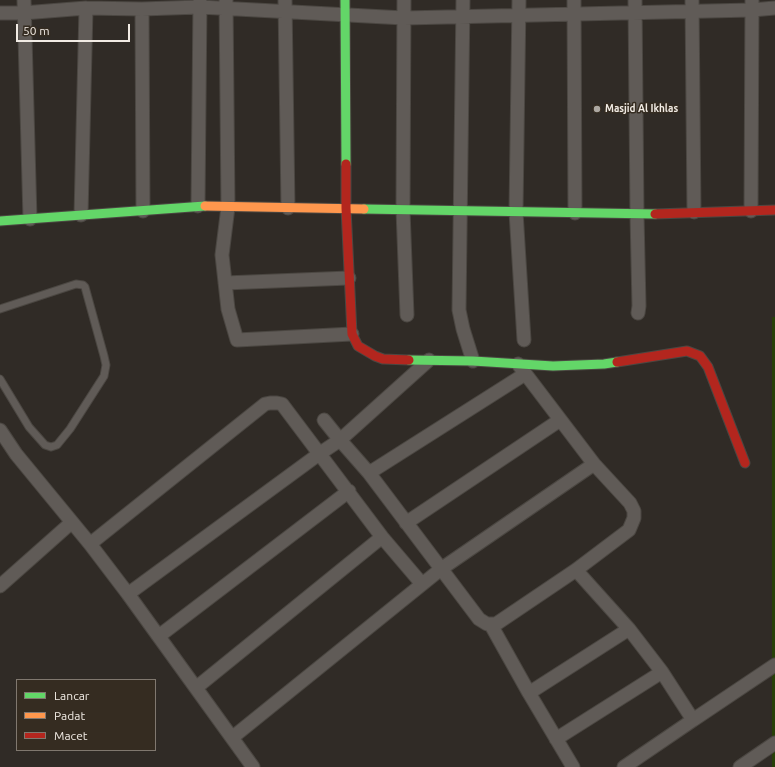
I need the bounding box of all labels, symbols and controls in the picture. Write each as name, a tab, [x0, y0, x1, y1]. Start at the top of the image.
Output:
scale bar	[18, 16, 132, 42]
text: 50 m	[23, 24, 50, 37]
place label: Masjid Al Ikhlas	[605, 103, 678, 115]
marker: Masjid Al Ikhlas	[592, 104, 602, 114]
legend	[16, 679, 156, 751]
text: Lancar	[54, 689, 89, 702]
text: Padat	[54, 709, 85, 722]
text: Macet	[54, 729, 87, 742]

